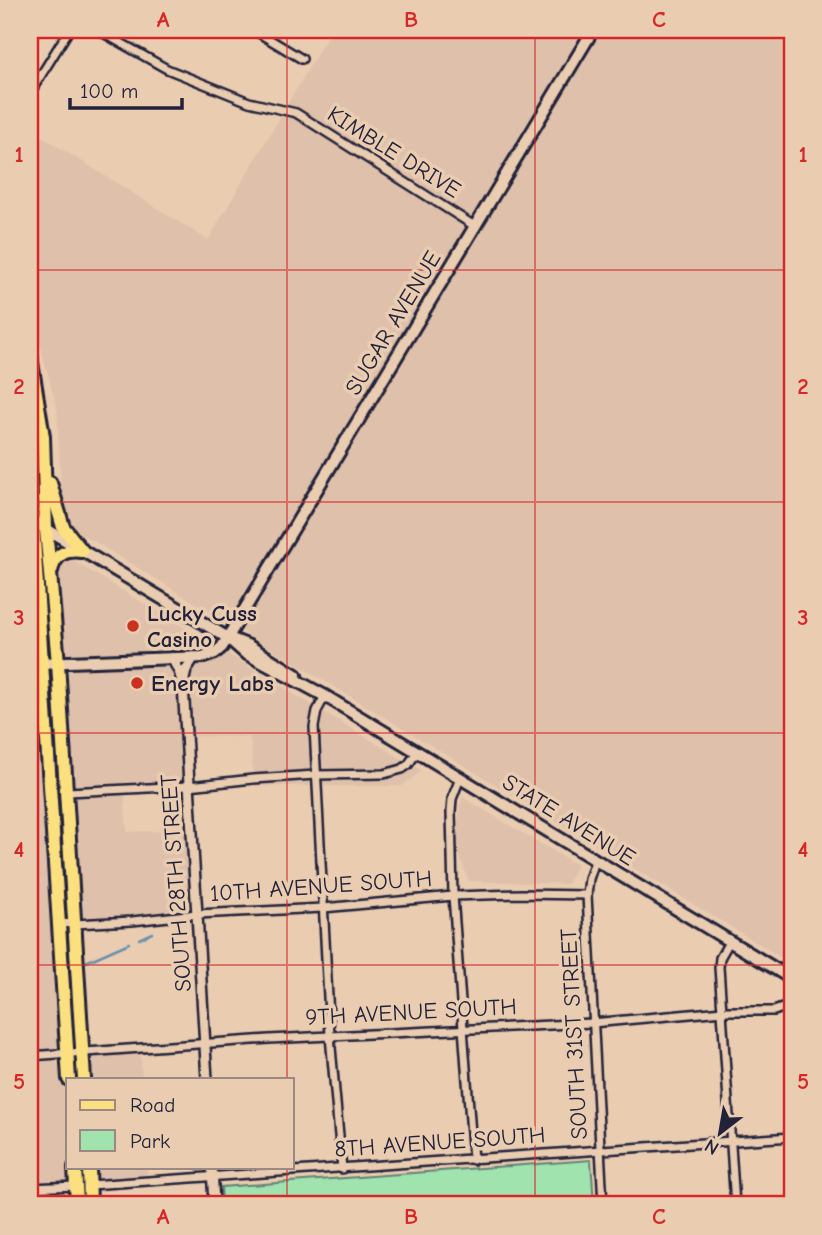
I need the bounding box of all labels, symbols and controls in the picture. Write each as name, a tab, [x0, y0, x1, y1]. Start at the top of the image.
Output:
text: A	[157, 6, 170, 33]
text: B	[404, 6, 418, 33]
text: C	[652, 6, 666, 33]
scale bar	[70, 66, 182, 110]
text: 100 m	[80, 79, 138, 103]
street label: KIMBLE DRIVE	[322, 100, 466, 204]
text: 1	[14, 141, 24, 168]
text: 1	[798, 141, 808, 168]
street label: SUGAR AVENUE	[339, 246, 447, 400]
text: 2	[13, 373, 25, 400]
text: 2	[797, 373, 809, 400]
place label: Lucky Cuss Casino	[147, 600, 257, 653]
text: 3	[13, 604, 25, 631]
text: 3	[797, 604, 809, 631]
marker: Lucky Cuss Casino	[125, 618, 141, 634]
place label: Energy Labs	[151, 670, 274, 697]
marker: Energy Labs	[129, 675, 145, 691]
street label: STATE AVENUE	[498, 768, 640, 872]
street label: SOUTH 28TH STREET	[155, 773, 197, 993]
text: 4	[14, 836, 25, 863]
text: 4	[798, 836, 809, 863]
street label: 10TH AVENUE SOUTH	[209, 865, 433, 907]
street label: SOUTH 31ST STREET	[555, 928, 593, 1140]
street label: 9TH AVENUE SOUTH	[305, 993, 517, 1031]
text: 5	[13, 1068, 25, 1095]
text: 5	[797, 1068, 809, 1095]
legend	[66, 1078, 294, 1168]
text: Road	[130, 1093, 175, 1117]
north arrow	[686, 1098, 756, 1168]
street label: 8TH AVENUE SOUTH	[334, 1121, 546, 1163]
text: Park	[130, 1129, 170, 1153]
text: N	[701, 1134, 723, 1159]
text: A	[157, 1203, 170, 1230]
text: B	[404, 1203, 418, 1230]
text: C	[652, 1203, 666, 1230]

